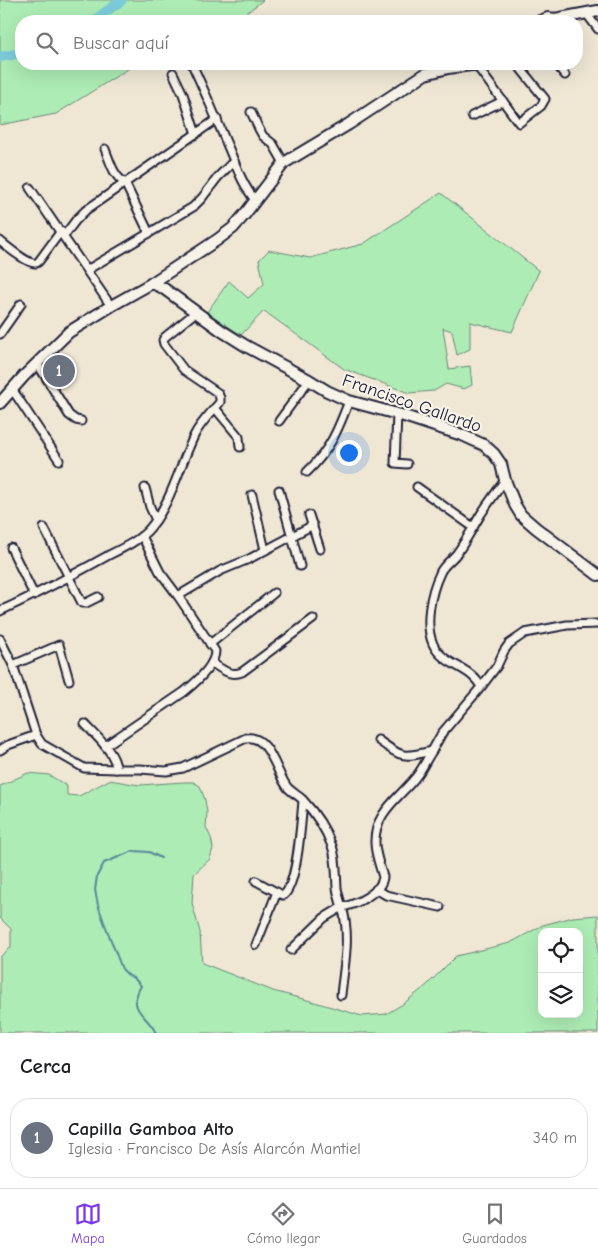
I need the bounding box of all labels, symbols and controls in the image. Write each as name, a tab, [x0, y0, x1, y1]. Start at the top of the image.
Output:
search box	[15, 15, 583, 70]
icon: search	[33, 29, 61, 57]
text: Buscar aquí	[73, 32, 169, 54]
pin: 1	[43, 352, 75, 390]
street label: Francisco Gallardo	[339, 370, 484, 437]
your location	[336, 440, 362, 466]
map controls	[538, 928, 583, 1018]
button: locate	[538, 928, 583, 973]
button: layers	[538, 973, 583, 1018]
text: Cerca	[20, 1054, 71, 1078]
text: Capilla Gamboa Alto	[68, 1118, 234, 1140]
text: 1	[34, 1129, 40, 1147]
text: 340 m	[533, 1129, 577, 1147]
text: Iglesia · Francisco De Asís Alarcón Mantiel	[68, 1140, 361, 1158]
tab: Mapa	[71, 1200, 105, 1247]
tab: Cómo llegar	[247, 1200, 320, 1247]
tab: Guardados	[462, 1200, 527, 1247]

